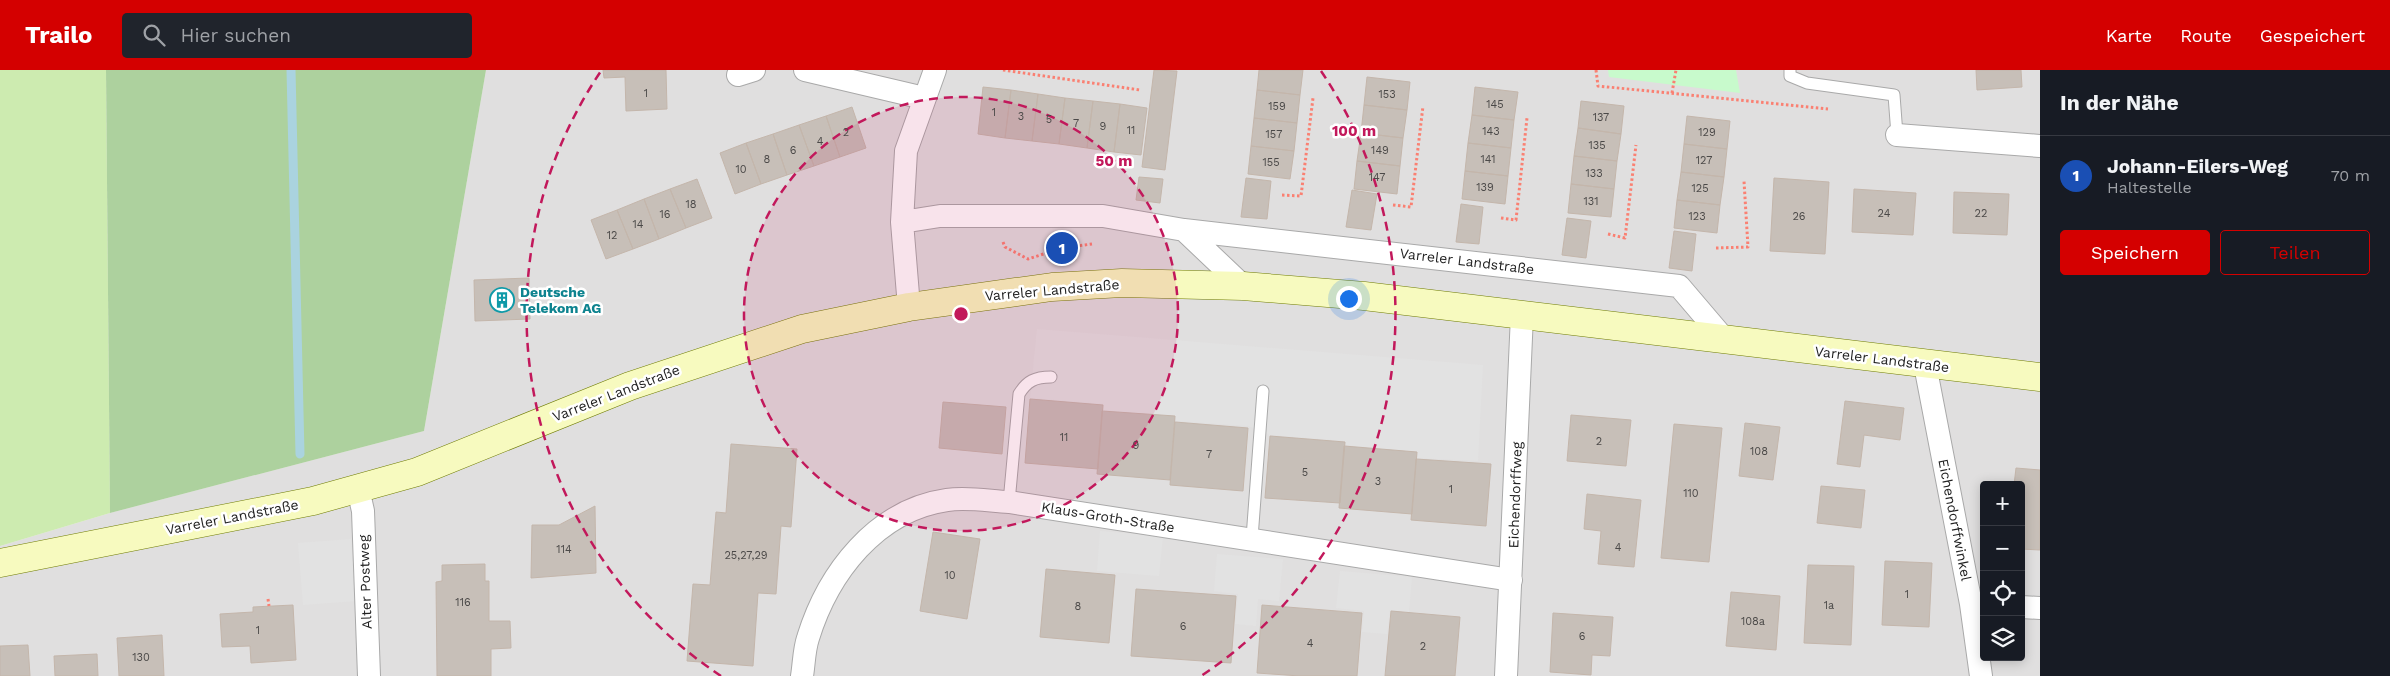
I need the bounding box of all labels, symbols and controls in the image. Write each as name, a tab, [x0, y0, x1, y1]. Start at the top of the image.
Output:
search box	[122, 13, 472, 58]
text: Trailo	[25, 21, 92, 49]
icon: search	[140, 21, 168, 49]
text: Hier suchen	[180, 24, 291, 47]
text: Karte	[2106, 25, 2152, 46]
text: Route	[2180, 25, 2232, 46]
text: Gespeichert	[2260, 25, 2365, 46]
house number: 1	[644, 87, 648, 100]
house number: 153	[1378, 88, 1396, 101]
text: In der Nähe	[2060, 90, 2179, 115]
house number: 145	[1486, 98, 1504, 111]
house number: 159	[1268, 100, 1286, 113]
house number: 1	[992, 106, 996, 119]
house number: 3	[1018, 110, 1024, 123]
house number: 137	[1593, 111, 1609, 124]
house number: 5	[1046, 113, 1052, 126]
house number: 7	[1073, 117, 1079, 130]
house number: 9	[1100, 120, 1107, 133]
text: 100 m	[1332, 122, 1376, 140]
house number: 11	[1127, 124, 1135, 137]
house number: 143	[1482, 125, 1500, 138]
house number: 2	[843, 126, 849, 139]
house number: 129	[1698, 126, 1716, 139]
house number: 157	[1266, 128, 1282, 141]
house number: 4	[817, 135, 824, 148]
house number: 135	[1588, 139, 1606, 152]
house number: 6	[790, 144, 797, 157]
house number: 149	[1371, 144, 1389, 157]
text: 50 m	[1096, 152, 1132, 170]
house number: 8	[764, 153, 771, 166]
house number: 141	[1480, 153, 1496, 166]
house number: 127	[1696, 154, 1712, 167]
text: Johann-Eilers-Weg	[2107, 155, 2288, 178]
house number: 155	[1262, 156, 1280, 169]
house number: 10	[735, 163, 747, 176]
text: 1	[2073, 166, 2079, 185]
text: 70 m	[2331, 166, 2370, 185]
house number: 133	[1585, 167, 1603, 180]
house number: 147	[1369, 171, 1385, 184]
text: Haltestelle	[2107, 178, 2192, 197]
house number: 139	[1476, 181, 1494, 194]
house number: 125	[1691, 182, 1709, 195]
house number: 131	[1584, 195, 1599, 208]
house number: 18	[685, 198, 697, 211]
house number: 24	[1878, 207, 1891, 220]
house number: 22	[1975, 207, 1987, 220]
house number: 16	[660, 208, 671, 221]
house number: 123	[1688, 210, 1706, 223]
house number: 26	[1792, 210, 1806, 223]
house number: 14	[632, 218, 644, 231]
house number: 12	[607, 229, 617, 242]
pin: 1	[1046, 229, 1078, 267]
button: Speichern	[2060, 230, 2210, 275]
button: Teilen	[2220, 230, 2370, 275]
street label: Varreler Landstraße	[1399, 245, 1535, 277]
street label: Varreler Landstraße	[984, 276, 1120, 304]
place label: Deutsche Telekom AG	[520, 284, 602, 316]
your location	[1336, 286, 1362, 312]
building icon: Deutsche Telekom AG	[489, 287, 515, 313]
centre of rings	[952, 305, 970, 323]
street label: Varreler Landstraße	[1814, 343, 1950, 375]
street label: Varreler Landstraße	[550, 361, 682, 425]
house number: 11	[1060, 431, 1068, 444]
house number: 2	[1596, 435, 1602, 448]
house number: 9	[1133, 439, 1140, 452]
street label: Eichendorffweg	[1505, 441, 1525, 549]
house number: 108	[1750, 445, 1768, 458]
house number: 7	[1206, 448, 1212, 461]
street label: Eichendorffwinkel	[1935, 458, 1975, 583]
house number: 5	[1302, 466, 1308, 479]
house number: 3	[1375, 475, 1381, 488]
map controls	[1980, 481, 2025, 661]
button: +	[1980, 481, 2025, 526]
house number: 1	[1449, 483, 1453, 496]
house number: 110	[1683, 487, 1699, 500]
street label: Varreler Landstraße	[164, 496, 300, 538]
street label: Klaus-Groth-Straße	[1040, 499, 1176, 535]
button: −	[1980, 526, 2025, 571]
street label: Alter Postweg	[355, 534, 375, 629]
house number: 4	[1615, 541, 1622, 554]
house number: 114	[556, 543, 572, 556]
house number: 25,27,29	[724, 549, 768, 562]
house number: 10	[944, 569, 956, 582]
button: locate	[1980, 571, 2025, 616]
house number: 1	[1905, 588, 1909, 601]
house number: 116	[455, 596, 471, 609]
house number: 1a	[1824, 599, 1834, 612]
house number: 8	[1075, 600, 1082, 613]
house number: 108a	[1741, 615, 1765, 628]
button: layers	[1980, 616, 2025, 661]
house number: 6	[1180, 620, 1187, 633]
house number: 1	[256, 624, 260, 637]
house number: 6	[1579, 630, 1586, 643]
house number: 4	[1307, 637, 1314, 650]
house number: 2	[1420, 640, 1426, 653]
house number: 130	[132, 651, 150, 664]

